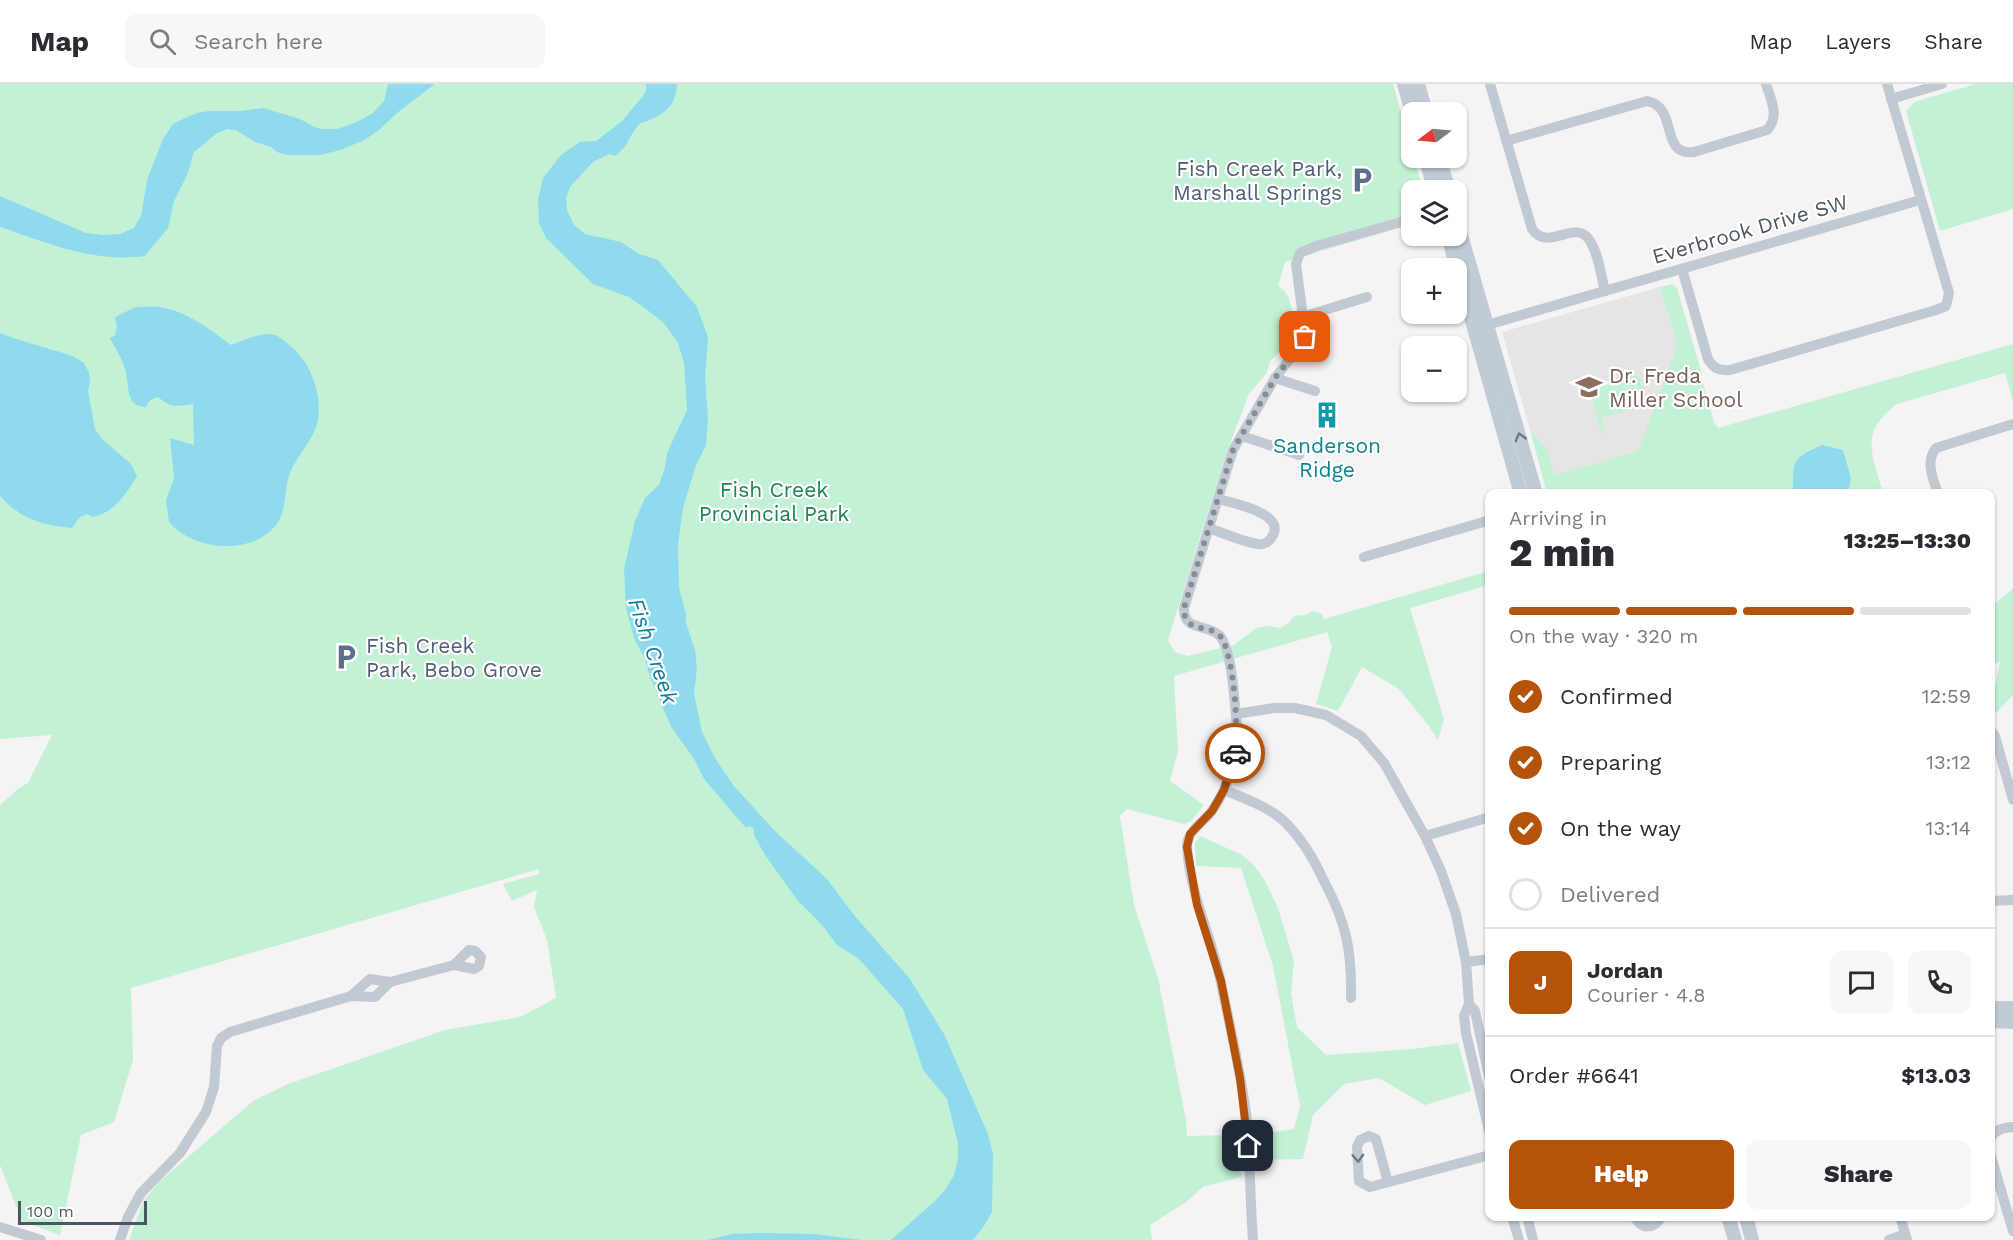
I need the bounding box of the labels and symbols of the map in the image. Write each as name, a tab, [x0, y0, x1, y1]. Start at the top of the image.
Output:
north arrow	[1401, 102, 1467, 168]
place label: Fish Creek Park, Marshall Springs	[1173, 156, 1342, 205]
parking icon: Fish Creek Park, Marshall Springs	[1347, 165, 1377, 195]
street label: Everbrook Drive SW	[1649, 189, 1851, 269]
pin	[1279, 311, 1330, 362]
place label: Dr. Freda Miller School	[1609, 363, 1743, 412]
school or university icon: Dr. Freda Miller School	[1574, 372, 1604, 402]
building icon: Sanderson Ridge	[1312, 400, 1342, 430]
one-way arrow	[1515, 432, 1527, 443]
place label: Sanderson Ridge	[1273, 433, 1381, 482]
park label: Fish Creek Provincial Park	[699, 477, 849, 526]
water label: Fish Creek	[623, 595, 683, 708]
place label: Fish Creek Park, Bebo Grove	[366, 633, 542, 682]
parking icon: Fish Creek Park, Bebo Grove	[331, 642, 361, 672]
courier	[1205, 723, 1265, 783]
pin	[1222, 1120, 1273, 1171]
one-way arrow	[1351, 1153, 1364, 1162]
scale bar	[18, 1198, 147, 1226]

